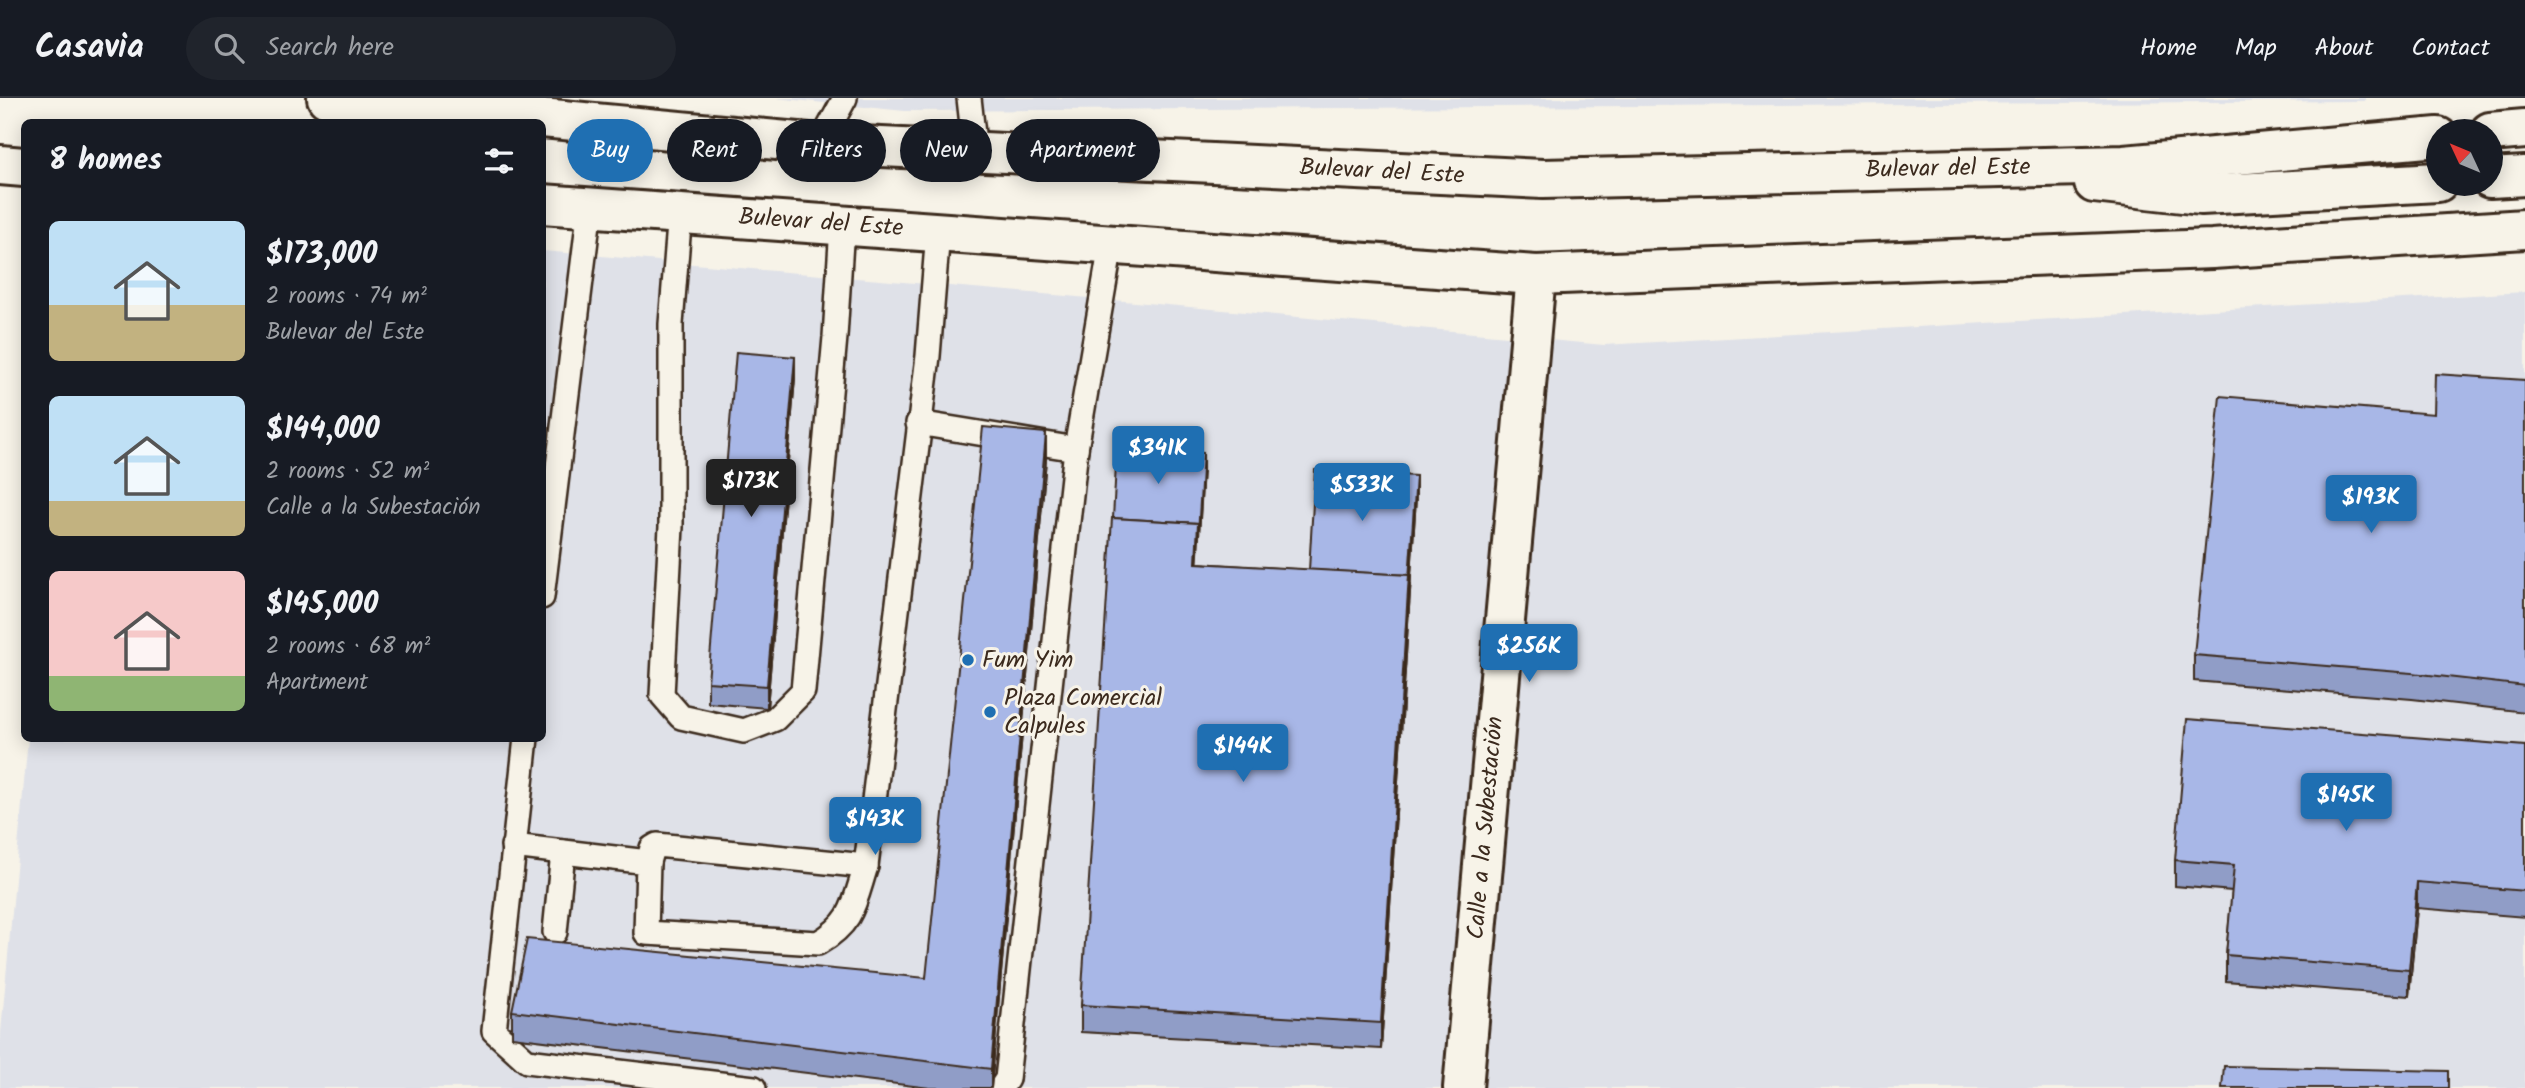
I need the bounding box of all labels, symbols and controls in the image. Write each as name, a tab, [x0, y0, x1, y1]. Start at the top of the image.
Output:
search box	[186, 17, 676, 80]
text: Casavia	[35, 22, 144, 75]
text: Search here	[266, 27, 394, 69]
icon: search	[210, 29, 248, 67]
text: Home	[2140, 29, 2197, 68]
text: Map	[2235, 29, 2277, 68]
text: About	[2315, 29, 2373, 68]
text: Contact	[2411, 29, 2490, 68]
chip: Buy	[567, 119, 653, 182]
chip: Rent	[667, 119, 762, 182]
chip: Filters	[776, 119, 886, 182]
chip: New	[900, 119, 992, 182]
chip: Apartment	[1006, 119, 1160, 182]
north arrow	[2426, 119, 2502, 196]
map controls	[2426, 119, 2503, 196]
text: 8 homes	[49, 137, 162, 185]
icon: filters	[480, 142, 518, 180]
street label: Bulevar del Este	[1299, 148, 1466, 196]
street label: Bulevar del Este	[1865, 148, 2031, 190]
street label: Bulevar del Este	[737, 198, 905, 248]
text: $173,000	[266, 231, 377, 279]
icon: home	[105, 249, 189, 333]
text: 2 rooms · 74 m²	[266, 279, 427, 315]
text: Bulevar del Este	[266, 315, 424, 351]
text: $144,000	[266, 406, 380, 454]
icon: home	[105, 424, 189, 508]
pin: $341K	[1109, 426, 1207, 486]
text: $341K	[1128, 431, 1188, 467]
text: 2 rooms · 52 m²	[266, 454, 429, 490]
pin: $173K	[702, 460, 800, 519]
text: $173K	[722, 464, 780, 500]
pin: $533K	[1313, 464, 1411, 523]
text: $533K	[1330, 468, 1394, 504]
pin: $193K	[2322, 476, 2420, 535]
text: $193K	[2342, 480, 2400, 516]
text: Calle a la Subestación	[266, 490, 481, 526]
text: $145,000	[266, 581, 378, 629]
icon: home	[105, 599, 189, 683]
pin: $256K	[1480, 624, 1578, 684]
text: 2 rooms · 68 m²	[266, 629, 430, 665]
text: $256K	[1497, 629, 1561, 665]
place label: Fum Yim	[982, 641, 1073, 680]
marker: Fum Yim	[960, 652, 976, 668]
text: Apartment	[266, 665, 368, 701]
place label: Plaza Comercial Calpules	[1004, 679, 1162, 746]
marker: Plaza Comercial Calpules	[982, 704, 998, 720]
street label: Calle a la Subestación	[1457, 715, 1515, 941]
pin: $144K	[1194, 724, 1292, 784]
text: $144K	[1213, 729, 1273, 765]
pin: $145K	[2297, 774, 2395, 833]
text: $145K	[2317, 778, 2375, 814]
pin: $143K	[826, 798, 924, 857]
text: $143K	[845, 802, 905, 838]

